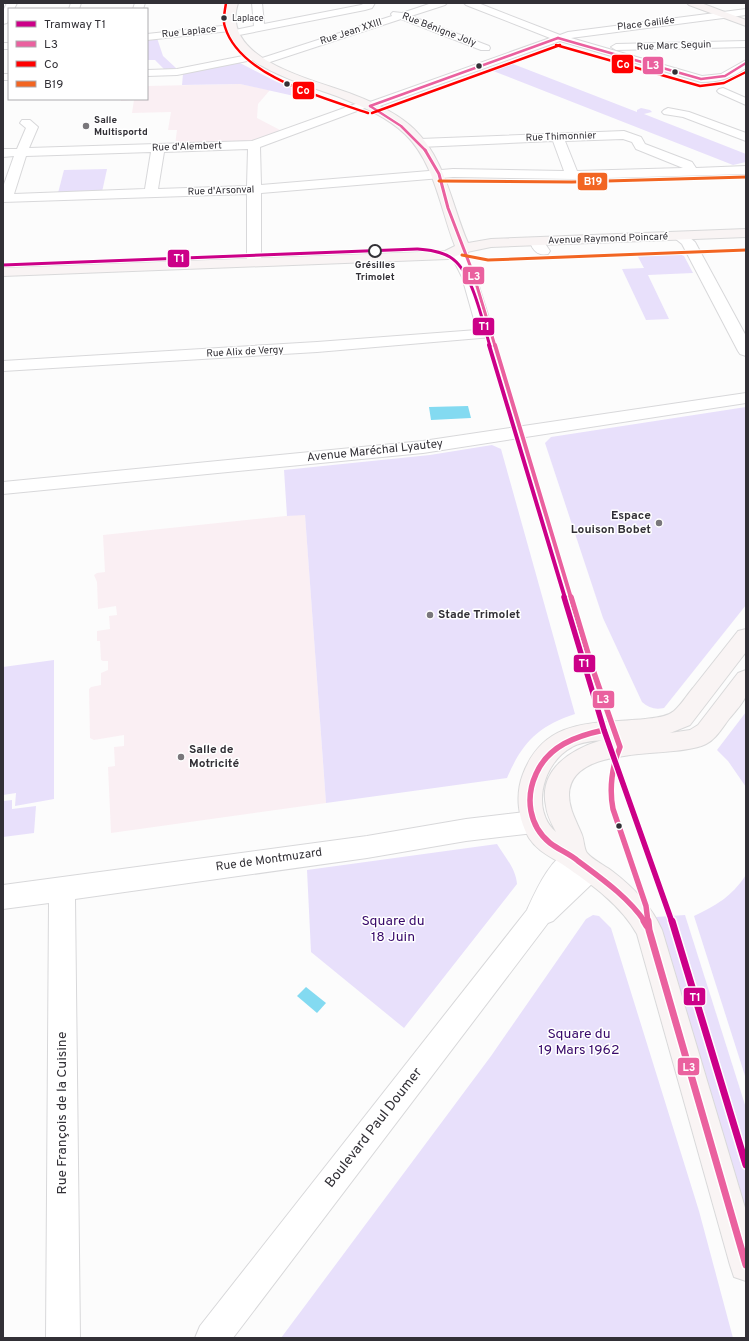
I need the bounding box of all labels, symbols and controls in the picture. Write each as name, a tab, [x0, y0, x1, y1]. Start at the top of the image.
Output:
legend	[8, 8, 148, 100]
street label: Rue Bénigne Joly	[400, 10, 478, 50]
marker: Laplace	[219, 13, 229, 23]
place label: Laplace	[232, 13, 264, 24]
street label: Place Galilée	[617, 14, 675, 34]
street label: Rue Jean XXIII	[318, 16, 384, 48]
text: Tramway T1	[44, 17, 106, 33]
street label: Rue Laplace	[161, 23, 217, 41]
text: L3	[44, 37, 58, 53]
street label: Rue Marc Seguin	[636, 38, 712, 54]
line badge: Co	[611, 54, 634, 74]
line badge: L3	[642, 56, 664, 75]
text: Co	[44, 57, 59, 73]
text: Co	[616, 58, 630, 72]
text: L3	[647, 59, 659, 73]
unlabelled marker	[474, 61, 484, 71]
unlabelled marker	[670, 67, 680, 77]
text: B19	[44, 77, 64, 93]
unlabelled marker	[282, 79, 292, 89]
line badge: Co	[292, 81, 315, 100]
text: Co	[296, 84, 310, 98]
place label: Salle Multisportd	[94, 114, 148, 139]
marker: Salle Multisportd	[81, 121, 91, 131]
street label: Rue Thimonnier	[525, 129, 597, 145]
street label: Rue d'Alembert	[152, 139, 222, 155]
line badge: B19	[577, 172, 608, 191]
text: B19	[584, 175, 603, 189]
street label: Rue d'Arsonval	[187, 183, 255, 199]
street label: Avenue Raymond Poincaré	[548, 230, 668, 248]
marker: Grésilles Trimolet	[368, 244, 382, 258]
line badge: T1	[167, 249, 190, 268]
text: T1	[173, 252, 185, 266]
place label: Grésilles Trimolet	[355, 259, 395, 284]
line badge: L3	[462, 266, 485, 285]
text: L3	[468, 270, 480, 284]
line badge: T1	[472, 317, 495, 336]
text: T1	[478, 320, 490, 334]
street label: Rue Alix de Vergy	[206, 343, 284, 361]
street label: Avenue Maréchal Lyautey	[306, 436, 444, 466]
place label: Espace Louison Bobet	[571, 508, 651, 538]
marker: Espace Louison Bobet	[654, 518, 664, 528]
place label: Stade Trimolet	[438, 607, 521, 623]
marker: Stade Trimolet	[425, 610, 435, 620]
line badge: T1	[573, 654, 596, 673]
text: T1	[578, 657, 590, 671]
line badge: L3	[592, 690, 615, 709]
text: L3	[597, 693, 609, 707]
place label: Salle de Motricité	[189, 742, 240, 772]
marker: Salle de Motricité	[176, 752, 186, 762]
unlabelled marker	[614, 821, 624, 831]
street label: Rue de Montmuzard	[215, 845, 323, 875]
park label: Square du 18 Juin	[361, 913, 425, 946]
line badge: T1	[683, 987, 706, 1006]
text: T1	[689, 991, 701, 1005]
park label: Square du 19 Mars 1962	[539, 1026, 619, 1059]
street label: Rue François de la Cuisine	[54, 1032, 71, 1194]
line badge: L3	[677, 1057, 700, 1076]
text: L3	[683, 1061, 695, 1075]
street label: Boulevard Paul Doumer	[322, 1064, 427, 1191]

